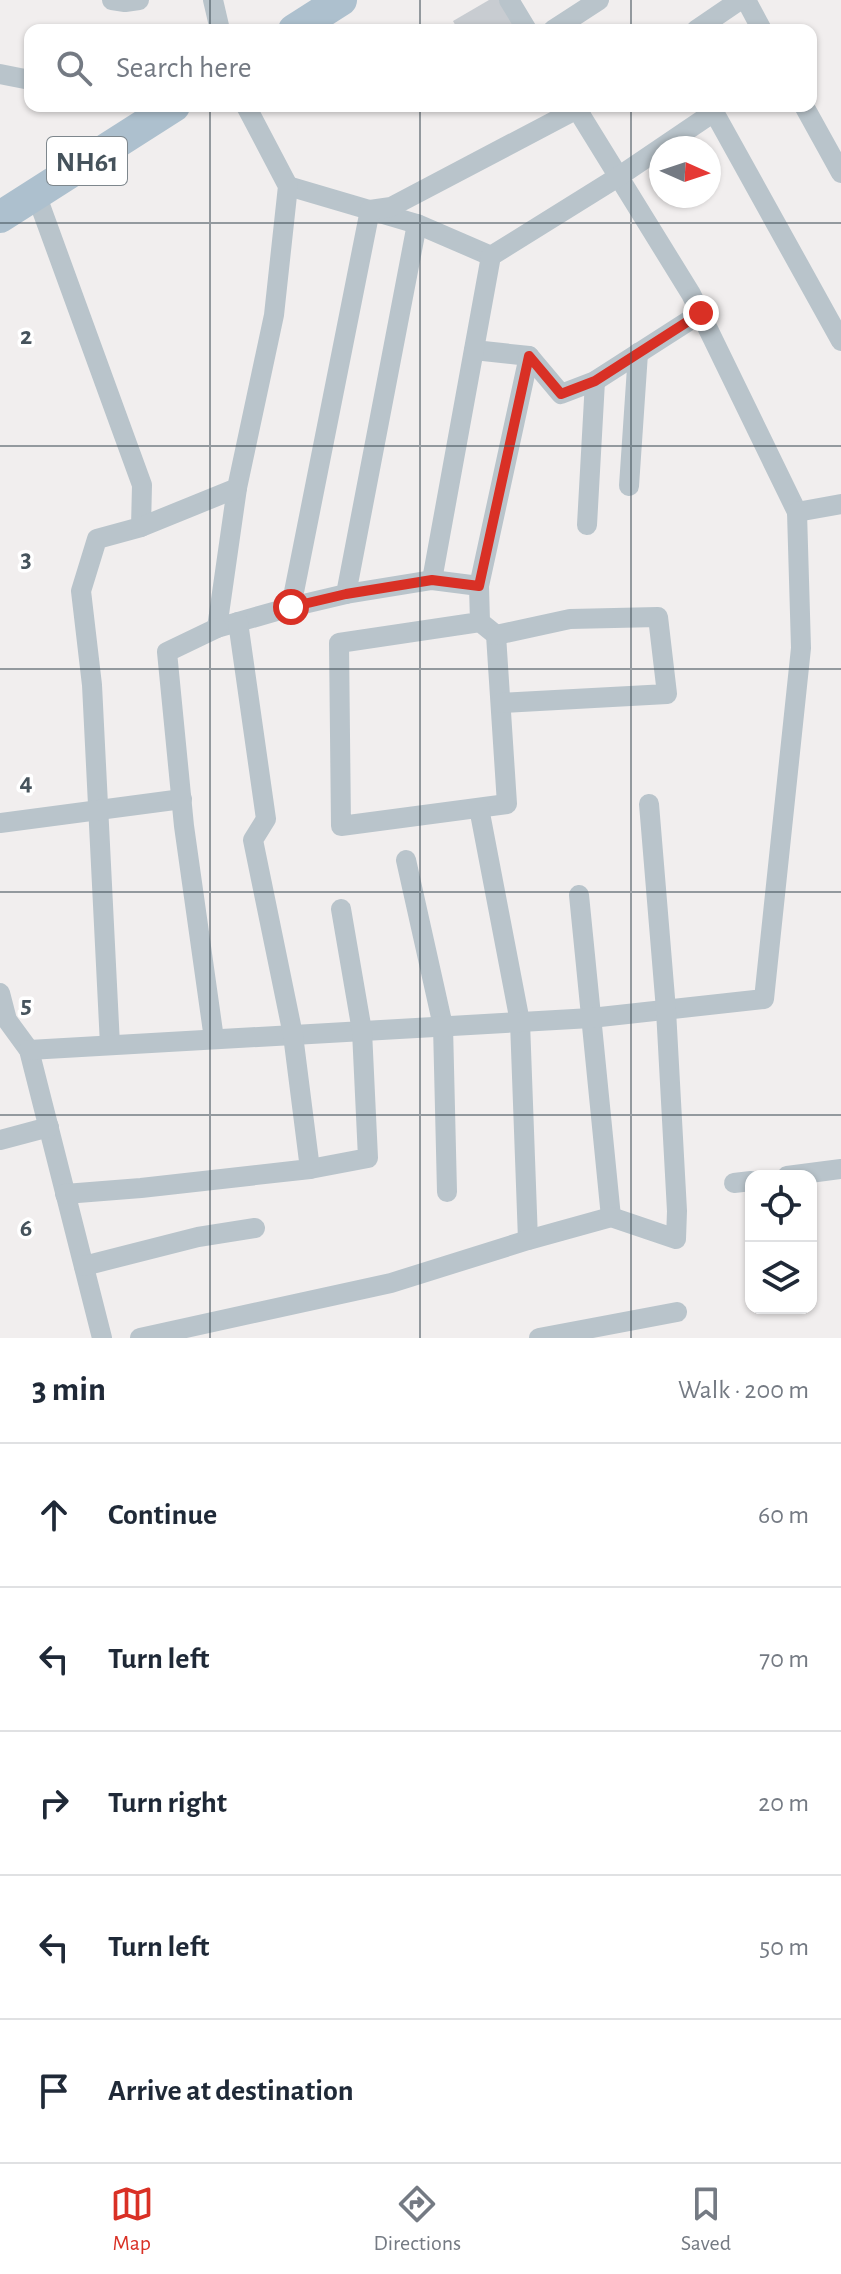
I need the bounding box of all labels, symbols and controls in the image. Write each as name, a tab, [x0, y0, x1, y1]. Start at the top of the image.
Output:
search box	[24, 24, 817, 112]
icon: search	[52, 46, 96, 90]
text: Search here	[116, 53, 252, 83]
north arrow	[649, 136, 721, 208]
road number: NH61	[47, 137, 127, 185]
route end	[683, 295, 719, 331]
text: 2	[20, 323, 32, 349]
text: 3	[20, 546, 32, 572]
route start	[273, 589, 309, 625]
text: 4	[19, 769, 33, 795]
text: 5	[20, 992, 32, 1018]
map controls	[745, 1170, 817, 1314]
button: locate	[745, 1170, 817, 1242]
text: 6	[20, 1215, 32, 1241]
button: layers	[745, 1242, 817, 1314]
text: 3 min	[32, 1373, 106, 1407]
text: Walk · 200 m	[678, 1377, 809, 1403]
icon: ahead	[32, 1493, 76, 1537]
text: Continue	[108, 1500, 217, 1530]
text: 60 m	[758, 1502, 809, 1528]
icon: left	[32, 1637, 76, 1681]
text: Turn left	[108, 1644, 209, 1674]
text: 70 m	[759, 1646, 809, 1672]
icon: right	[32, 1781, 76, 1825]
text: Turn right	[108, 1788, 227, 1818]
text: 20 m	[758, 1790, 809, 1816]
icon: left	[32, 1925, 76, 1969]
text: Turn left	[108, 1932, 209, 1962]
text: 50 m	[759, 1934, 809, 1960]
icon: arrive	[32, 2069, 76, 2113]
text: Arrive at destination	[108, 2076, 354, 2106]
tab: Map	[110, 2182, 154, 2256]
tab: Directions	[373, 2182, 461, 2256]
tab: Saved	[681, 2182, 731, 2256]

